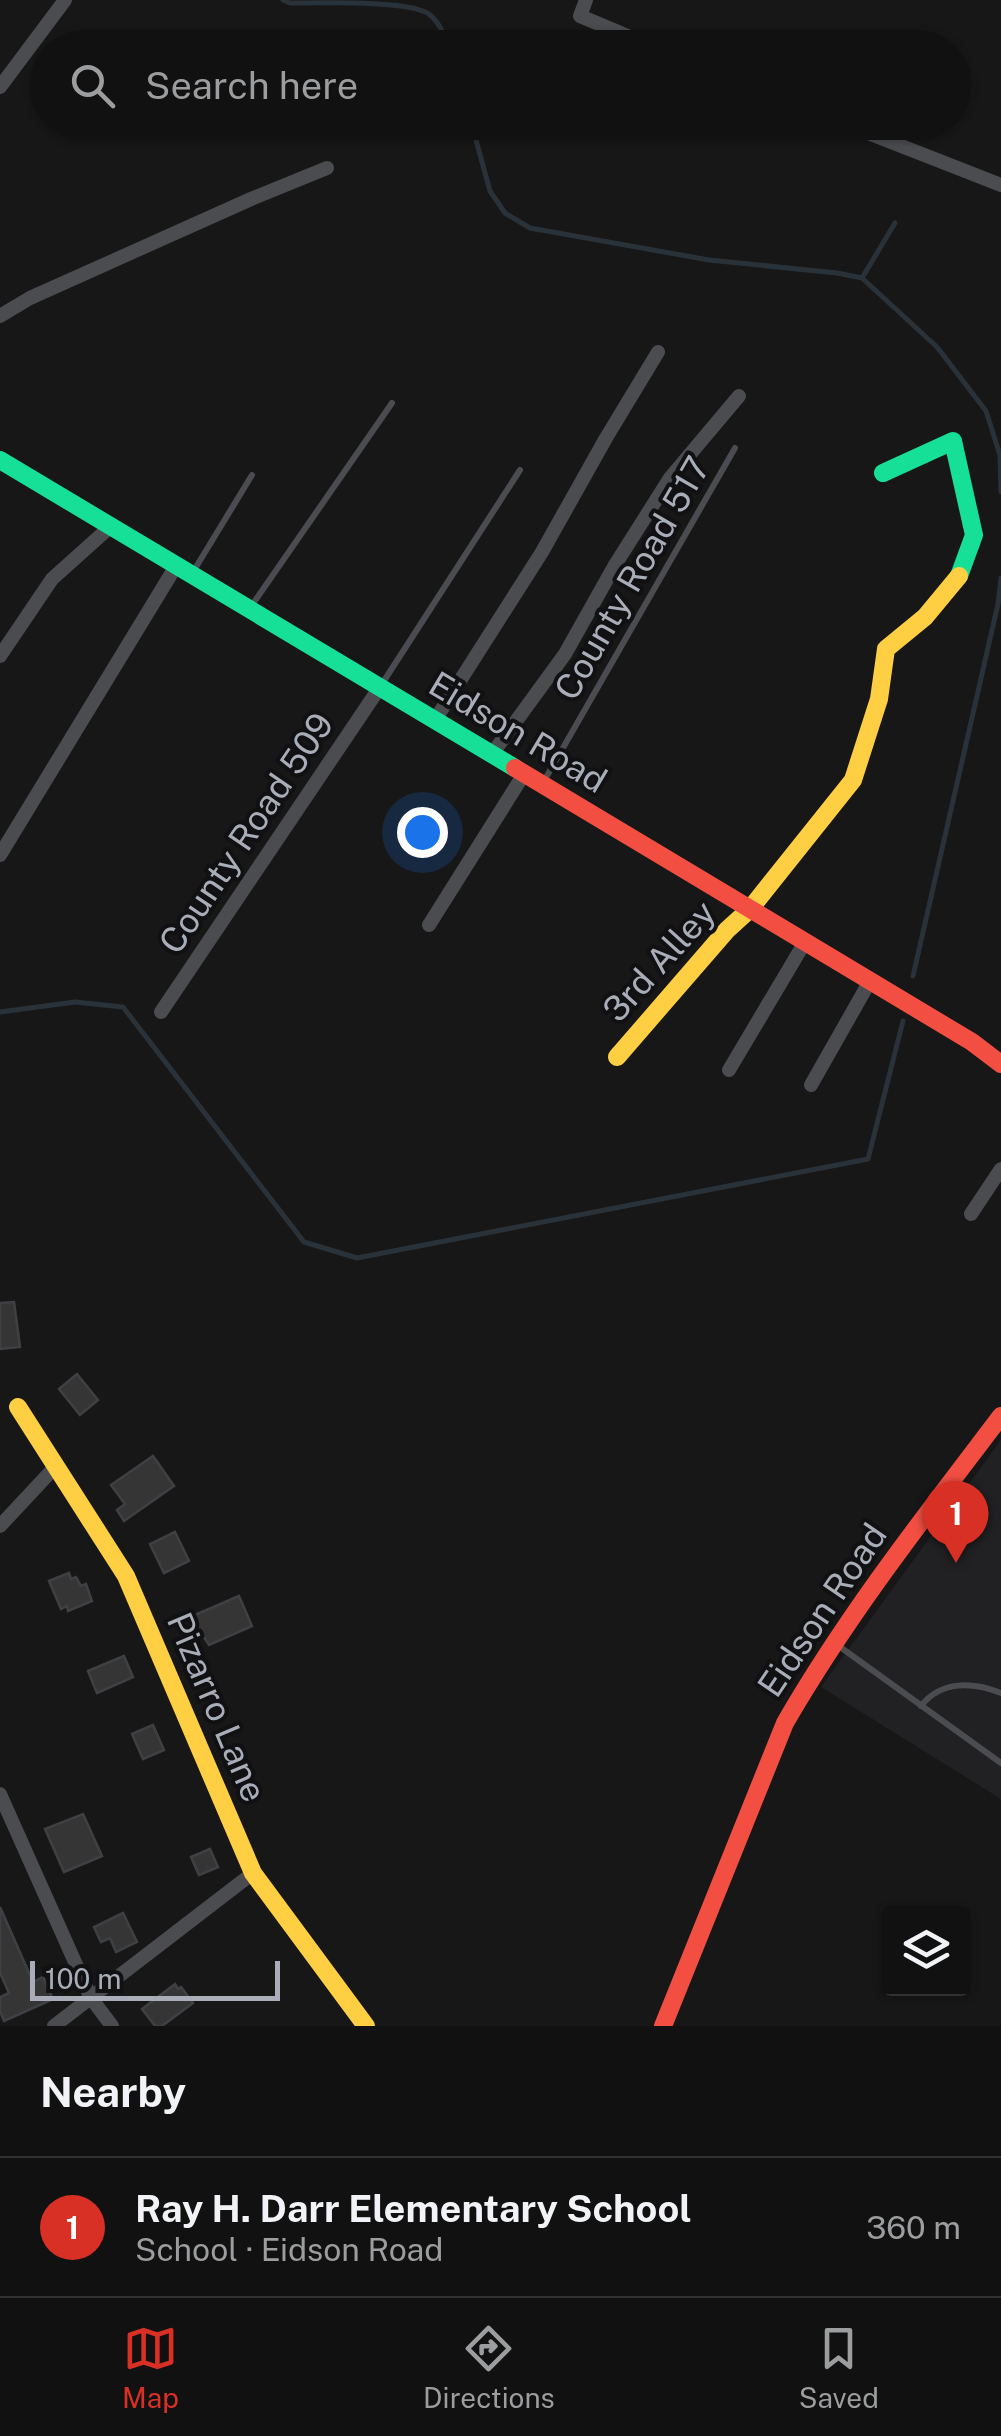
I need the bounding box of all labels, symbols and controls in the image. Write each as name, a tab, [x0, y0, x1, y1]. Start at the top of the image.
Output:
search box	[30, 30, 971, 140]
icon: search	[65, 58, 120, 113]
text: Search here	[145, 63, 358, 108]
street label: County Road 517	[546, 449, 718, 707]
street label: Eidson Road	[422, 663, 614, 801]
street label: County Road 509	[150, 705, 342, 961]
your location	[397, 807, 448, 858]
street label: 3rd Alley	[594, 892, 724, 1030]
pin: 1	[924, 1480, 988, 1563]
street label: Eidson Road	[749, 1516, 895, 1704]
street label: Pizarro Lane	[159, 1606, 275, 1808]
map controls	[881, 1906, 971, 1996]
button: layers	[881, 1906, 971, 1996]
scale bar	[30, 1956, 280, 2000]
text: 100 m	[45, 1962, 122, 1995]
text: Nearby	[40, 2067, 186, 2116]
text: Ray H. Darr Elementary School	[135, 2186, 692, 2231]
text: 1	[66, 2209, 79, 2246]
text: 360 m	[866, 2209, 961, 2246]
text: School · Eidson Road	[135, 2231, 443, 2268]
tab: Map	[122, 2321, 179, 2414]
tab: Directions	[423, 2321, 555, 2414]
tab: Saved	[799, 2321, 879, 2414]

